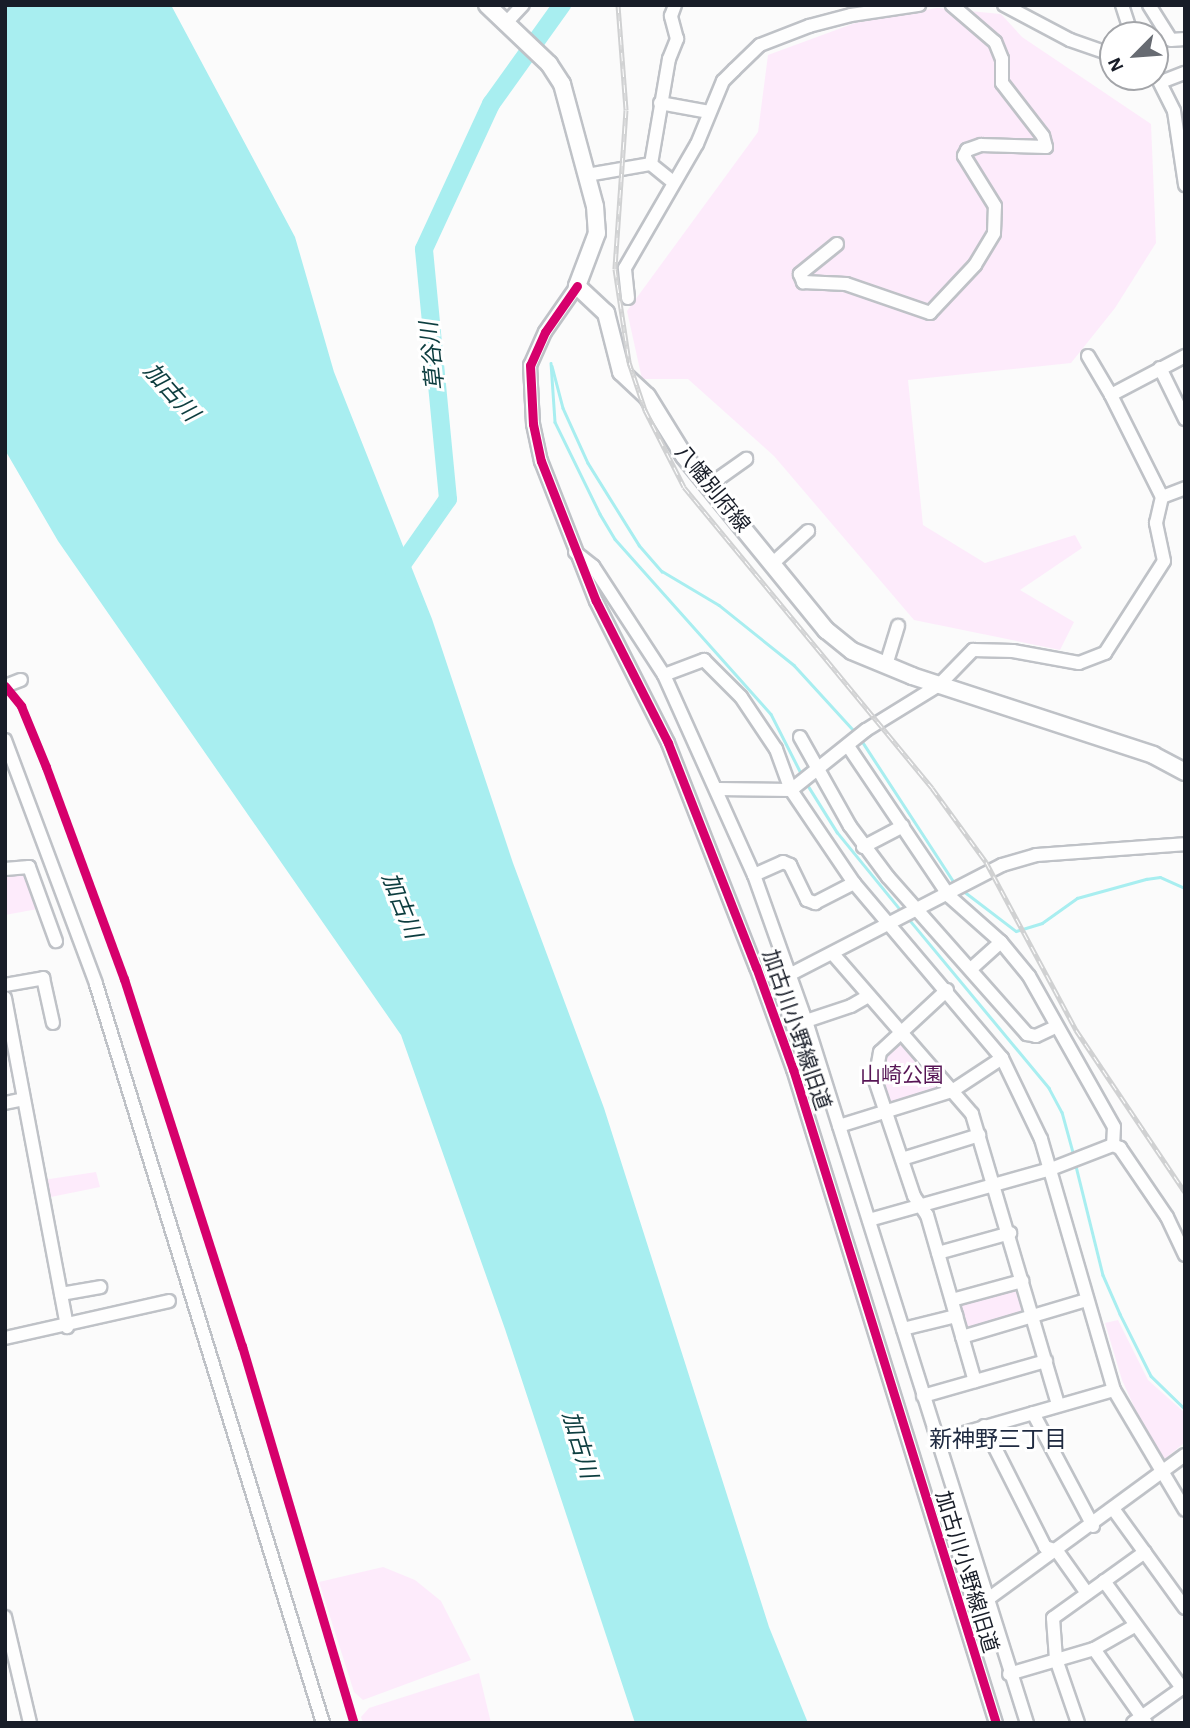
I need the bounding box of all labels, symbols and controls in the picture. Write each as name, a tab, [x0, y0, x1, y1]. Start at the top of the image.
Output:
north arrow	[1099, 21, 1169, 91]
text: N	[1105, 54, 1128, 74]
water label: 草谷川	[417, 320, 451, 392]
water label: 加古川	[137, 358, 203, 428]
street label: 八幡別府線	[669, 440, 755, 538]
water label: 加古川	[374, 869, 426, 943]
street label: 加古川小野線旧道	[757, 946, 835, 1114]
park label: 山崎公園	[860, 1063, 944, 1089]
water label: 加古川	[555, 1408, 601, 1482]
district label: 新神野三丁目	[929, 1427, 1067, 1455]
street label: 加古川小野線旧道	[929, 1488, 1003, 1656]

